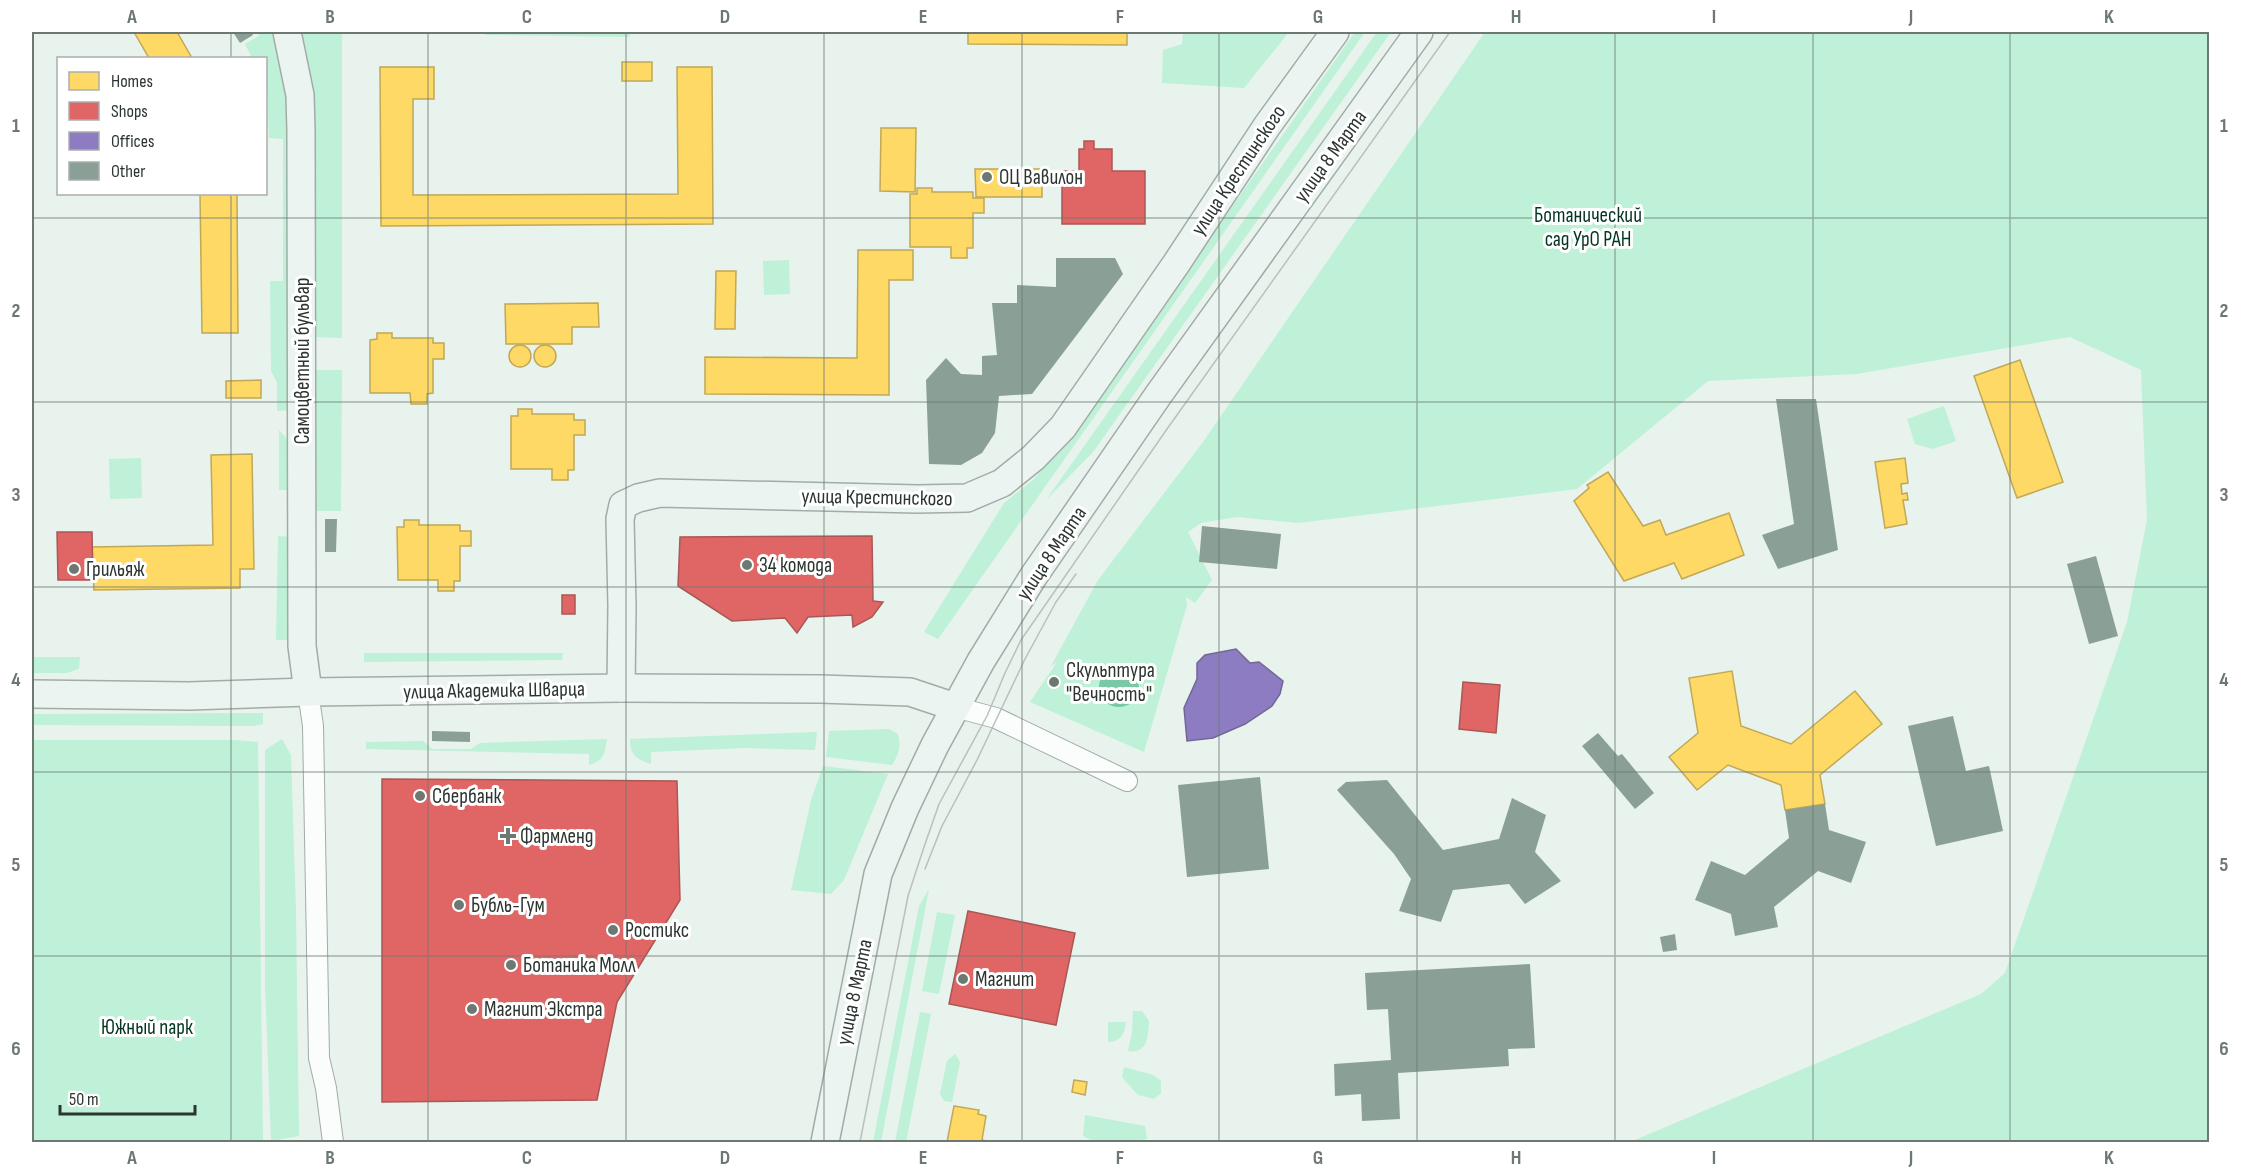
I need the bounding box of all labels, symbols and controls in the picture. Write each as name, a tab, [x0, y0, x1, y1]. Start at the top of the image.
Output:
text: A	[126, 5, 137, 29]
text: B	[325, 5, 335, 29]
text: C	[522, 5, 532, 29]
text: D	[720, 5, 730, 29]
text: E	[919, 5, 927, 29]
text: F	[1116, 5, 1124, 29]
text: G	[1313, 5, 1323, 29]
text: H	[1511, 5, 1521, 29]
text: I	[1712, 5, 1716, 29]
text: J	[1908, 5, 1913, 29]
text: K	[2104, 5, 2114, 29]
legend	[57, 57, 267, 195]
text: Homes	[111, 71, 153, 92]
text: Shops	[111, 101, 148, 122]
street label: улица Крестинского	[1186, 101, 1291, 240]
street label: улица 8 Марта	[1289, 105, 1372, 207]
text: 1	[12, 114, 20, 138]
text: 1	[2220, 114, 2228, 138]
text: Offices	[111, 131, 154, 152]
text: Other	[111, 161, 145, 182]
place label: ОЦ Вавилон	[999, 165, 1083, 190]
marker: ОЦ Вавилон	[980, 170, 994, 184]
park label: Ботанический сад УрО РАН	[1534, 203, 1642, 252]
street label: Самоцветный бульвар	[290, 278, 315, 444]
text: 2	[12, 299, 20, 323]
text: 2	[2220, 299, 2228, 323]
text: 3	[12, 483, 21, 507]
text: 3	[2220, 483, 2229, 507]
street label: улица Крестинского	[801, 484, 953, 511]
street label: улица 8 Марта	[1011, 502, 1092, 605]
place label: 34 комода	[759, 553, 832, 578]
place label: Грильяж	[86, 557, 145, 582]
marker: 34 комода	[740, 558, 754, 572]
marker: Грильяж	[67, 562, 81, 576]
place label: Скульптура "Вечность"	[1066, 658, 1155, 707]
text: 4	[11, 668, 21, 692]
text: 4	[2219, 668, 2229, 692]
marker: Скульптура "Вечность"	[1047, 675, 1061, 689]
street label: улица Академика Шварца	[403, 676, 585, 705]
place label: Сбербанк	[432, 784, 502, 809]
marker: Сбербанк	[413, 789, 427, 803]
place label: Фармленд	[520, 824, 594, 849]
marker: Фармленд	[501, 829, 515, 843]
text: 5	[12, 853, 21, 877]
text: 5	[2220, 853, 2229, 877]
place label: Бубль-Гум	[471, 893, 545, 918]
marker: Бубль-Гум	[452, 898, 466, 912]
place label: Ростикс	[625, 918, 689, 943]
marker: Ростикс	[606, 923, 620, 937]
street label: улица 8 Марта	[831, 937, 878, 1047]
place label: Ботаника Молл	[523, 953, 636, 978]
marker: Ботаника Молл	[504, 958, 518, 972]
place label: Магнит	[975, 967, 1034, 992]
marker: Магнит	[956, 972, 970, 986]
place label: Магнит Экстра	[484, 997, 603, 1022]
marker: Магнит Экстра	[465, 1002, 479, 1016]
park label: Южный парк	[101, 1015, 193, 1040]
text: 6	[11, 1037, 21, 1061]
text: 6	[2219, 1037, 2229, 1061]
scale bar	[60, 1078, 195, 1116]
text: 50 m	[69, 1089, 99, 1110]
text: A	[126, 1146, 137, 1170]
text: B	[325, 1146, 335, 1170]
text: C	[522, 1146, 532, 1170]
text: D	[720, 1146, 730, 1170]
text: E	[919, 1146, 927, 1170]
text: F	[1116, 1146, 1124, 1170]
text: G	[1313, 1146, 1323, 1170]
text: H	[1511, 1146, 1521, 1170]
text: I	[1712, 1146, 1716, 1170]
text: J	[1908, 1146, 1913, 1170]
text: K	[2104, 1146, 2114, 1170]

